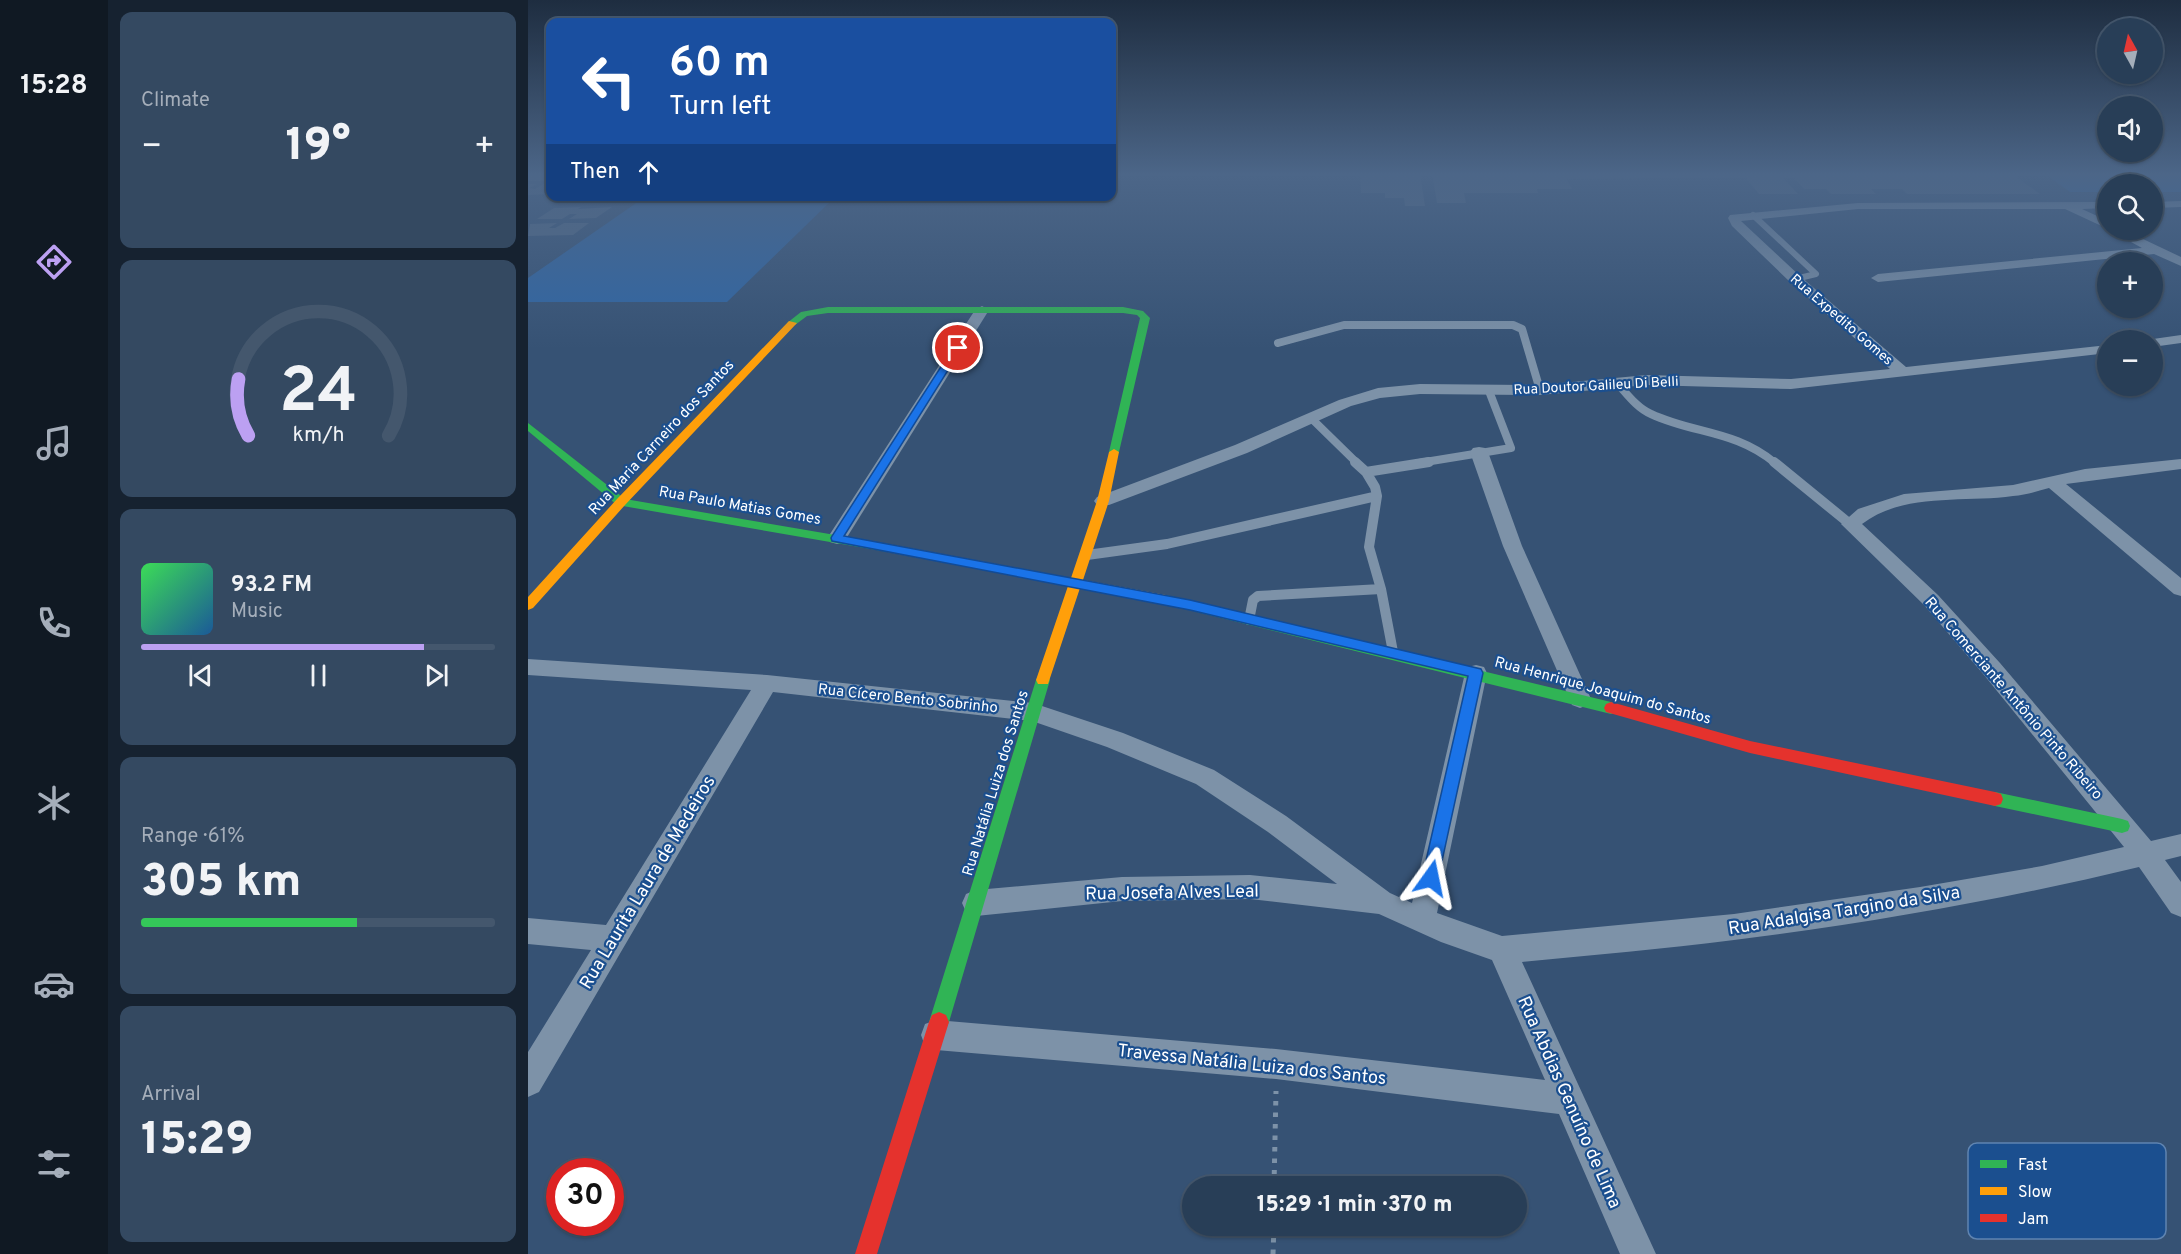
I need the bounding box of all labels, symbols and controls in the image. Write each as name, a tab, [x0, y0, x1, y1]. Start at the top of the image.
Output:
north arrow	[2097, 18, 2163, 84]
map controls	[2097, 18, 2163, 396]
text: 60 m	[669, 38, 770, 91]
icon: left	[570, 42, 648, 120]
text: 15:28	[20, 69, 88, 103]
text: Climate	[141, 88, 210, 114]
text: Turn left	[669, 90, 771, 124]
button: sound	[2097, 96, 2163, 162]
text: 19°	[285, 119, 351, 176]
text: −	[141, 127, 162, 169]
text: +	[474, 127, 495, 169]
icon: ahead	[632, 156, 665, 189]
text: Then	[570, 159, 620, 186]
button: search	[2097, 174, 2163, 240]
icon: directions	[33, 241, 75, 283]
button: +	[2097, 252, 2163, 318]
street label: Rua Expedito Gomes	[1786, 271, 1896, 369]
pin	[932, 322, 983, 373]
button: −	[2097, 330, 2163, 396]
icon: arrive	[941, 331, 974, 364]
text: 24	[279, 355, 357, 434]
street label: Rua Maria Carneiro dos Santos	[585, 357, 739, 520]
street label: Rua Doutor Galileu Di Belli	[1513, 374, 1679, 399]
icon: music	[33, 422, 75, 464]
text: km/h	[292, 422, 344, 449]
street label: Rua Paulo Matias Gomes	[657, 483, 822, 530]
text: 93.2 FM	[231, 572, 312, 599]
street label: Rua Comerciante Antônio Pinto Ribeiro	[1920, 594, 2106, 804]
text: Music	[231, 599, 283, 625]
icon: phone	[33, 602, 75, 644]
street label: Rua Henrique Joaquim do Santos	[1492, 653, 1713, 730]
icon: previous	[184, 659, 217, 692]
icon: pause	[302, 659, 335, 692]
icon: next	[420, 659, 453, 692]
street label: Rua Cícero Bento Sobrinho	[817, 681, 999, 718]
street label: Rua Natália Luiza dos Santos	[959, 688, 1034, 879]
street label: Rua Laurita Laura de Medeiros	[575, 772, 721, 994]
icon: climate	[33, 782, 75, 824]
text: Range · 61%	[141, 824, 245, 850]
position arrow	[1399, 846, 1463, 910]
text: 305 km	[141, 855, 301, 912]
street label: Rua Josefa Alves Leal	[1085, 880, 1259, 907]
street label: Rua Adalgisa Targino da Silva	[1727, 882, 1962, 941]
icon: car	[33, 963, 75, 1005]
street label: Rua Abdias Genuíno de Lima	[1511, 993, 1626, 1212]
street label: Travessa Natália Luiza dos Santos	[1116, 1040, 1387, 1091]
text: Arrival	[141, 1082, 201, 1108]
text: 15:29	[141, 1113, 253, 1170]
icon: filters	[33, 1143, 75, 1185]
legend	[1968, 1143, 2166, 1239]
text: Fast	[2018, 1156, 2048, 1176]
speed limit sign: 30	[546, 1158, 624, 1236]
text: Slow	[2018, 1183, 2052, 1203]
text: 15:29 · 1 min · 370 m	[1257, 1192, 1452, 1219]
text: Jam	[2018, 1210, 2049, 1230]

